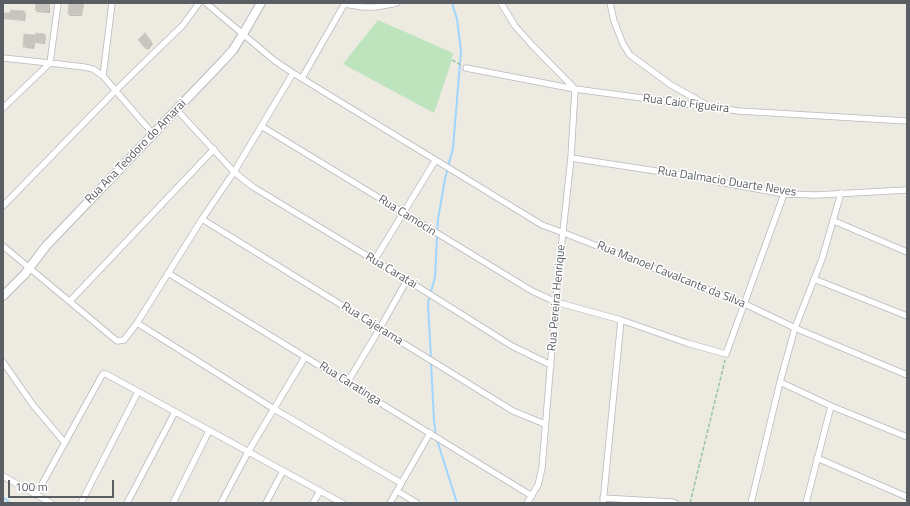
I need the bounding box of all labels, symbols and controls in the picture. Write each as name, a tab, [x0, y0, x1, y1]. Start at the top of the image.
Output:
street label: Rua Caio Figueira	[642, 92, 730, 116]
street label: Rua Ana Teodoro do Amarai	[82, 97, 190, 207]
street label: Rua Dalmacio Duarte Neves	[657, 164, 797, 200]
street label: Rua Camocin	[375, 193, 439, 239]
street label: Rua Manoel Cavalcante da Silva	[595, 239, 747, 311]
street label: Rua Pereira Henrique	[545, 244, 569, 352]
street label: Rua Caratai	[362, 250, 420, 292]
street label: Rua Cajerama	[339, 299, 405, 349]
street label: Rua Caratinga	[316, 359, 384, 409]
scale bar	[10, 472, 116, 498]
text: 100 m	[15, 477, 48, 496]

